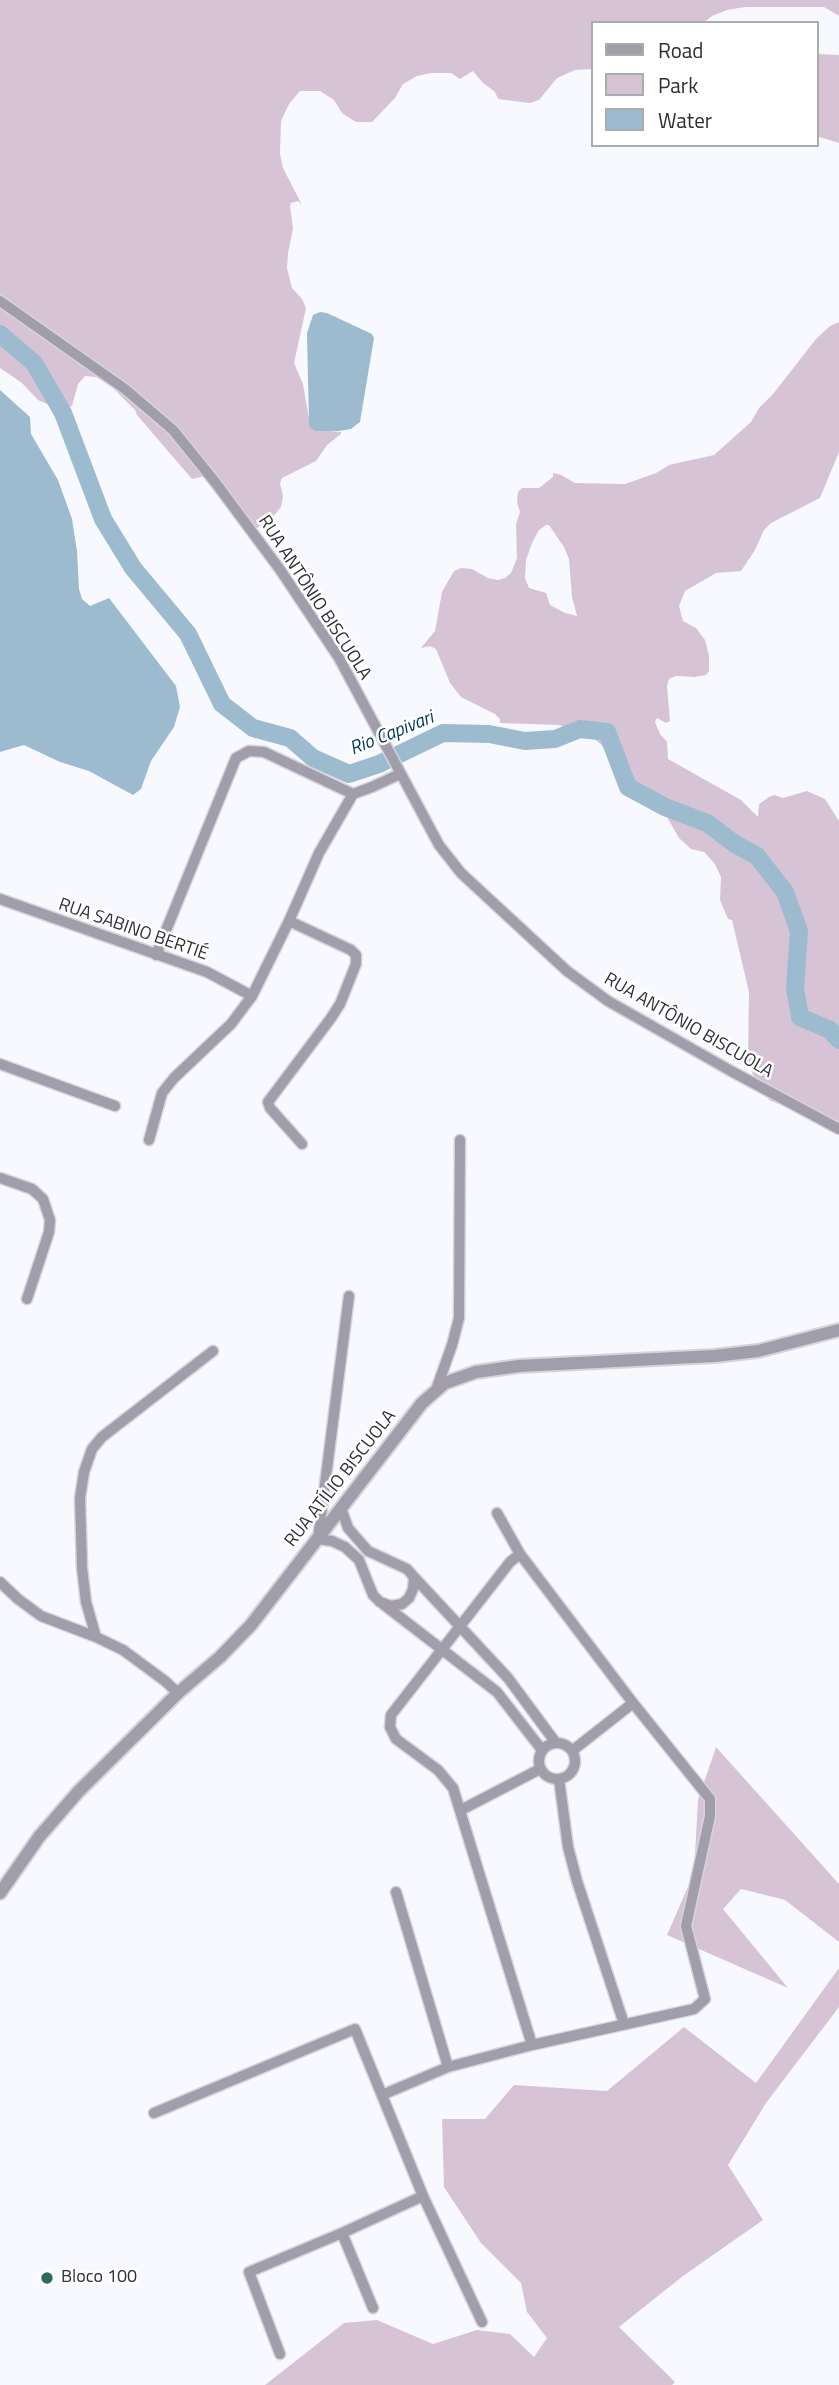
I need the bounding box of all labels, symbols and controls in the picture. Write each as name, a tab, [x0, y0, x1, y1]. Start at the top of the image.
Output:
legend	[590, 21, 818, 147]
text: Road	[658, 34, 703, 66]
text: Park	[658, 69, 698, 101]
text: Water	[658, 104, 712, 136]
street label: RUA ANTÔNIO BISCUOLA	[253, 512, 375, 684]
water label: Rio Capivari	[347, 707, 437, 761]
street label: RUA SABINO BERTIÉ	[55, 894, 211, 966]
street label: RUA ANTÔNIO BISCUOLA	[600, 969, 776, 1083]
street label: RUA ATÍLIO BISCUOLA	[281, 1406, 401, 1552]
place label: Bloco 100	[61, 2267, 137, 2289]
marker: Bloco 100	[39, 2270, 55, 2286]

